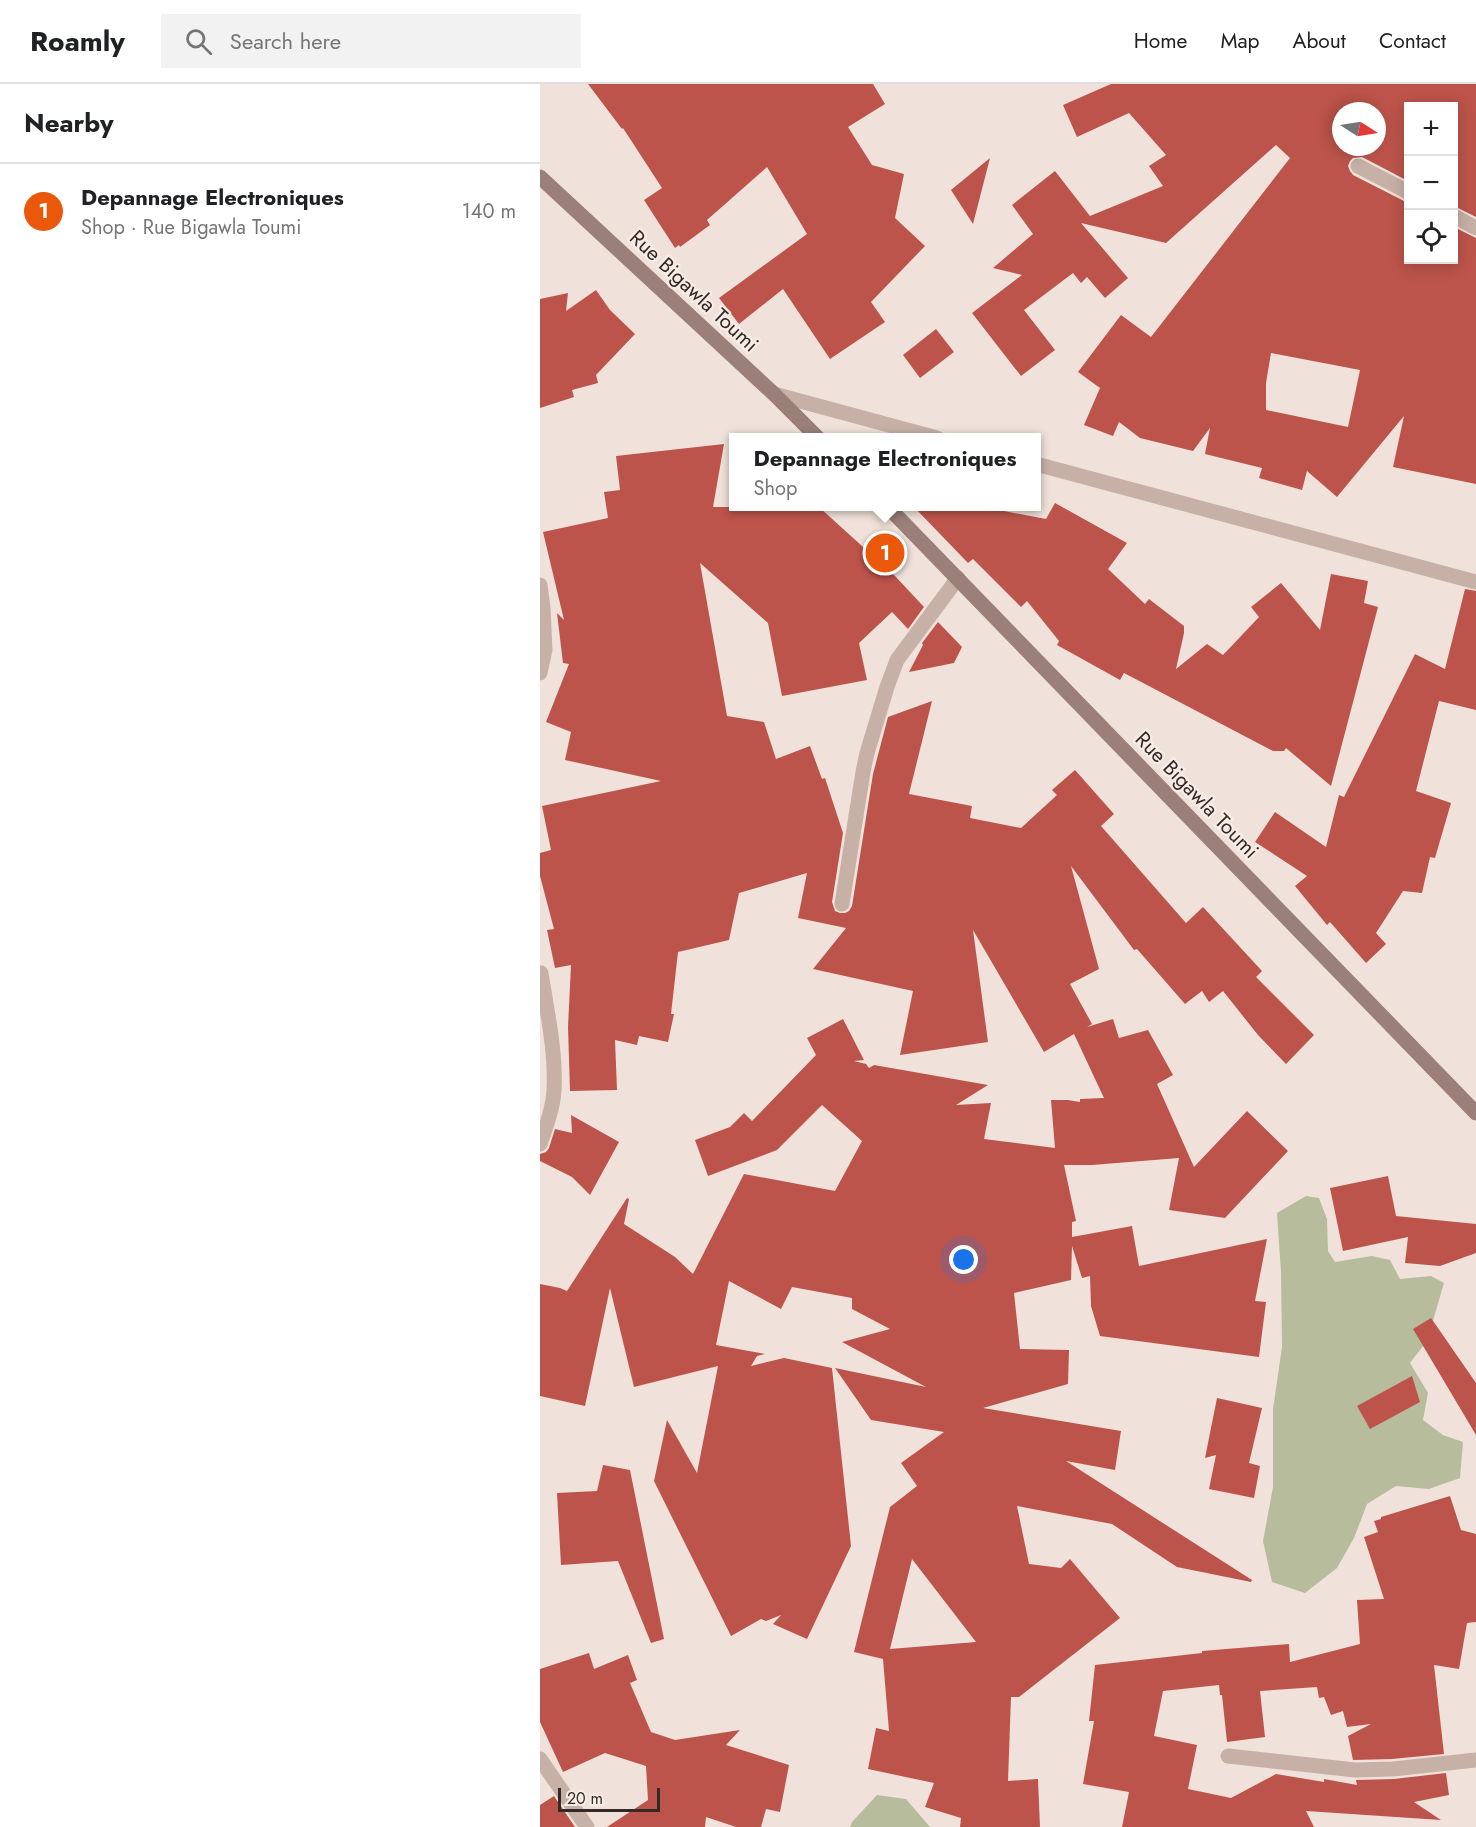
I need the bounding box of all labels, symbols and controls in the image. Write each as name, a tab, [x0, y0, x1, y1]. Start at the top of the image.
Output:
search box	[161, 14, 581, 68]
text: Roamly	[30, 21, 125, 62]
icon: search	[182, 25, 215, 58]
text: Search here	[230, 25, 341, 57]
text: Home	[1134, 26, 1187, 56]
text: Map	[1220, 26, 1260, 56]
text: About	[1293, 26, 1346, 56]
text: Contact	[1379, 26, 1446, 56]
north arrow	[1332, 102, 1386, 156]
map controls	[1404, 102, 1458, 264]
button: +	[1404, 102, 1458, 156]
text: Nearby	[24, 104, 113, 142]
button: −	[1404, 156, 1458, 210]
text: Depannage Electroniques	[81, 181, 344, 213]
text: 1	[38, 197, 49, 226]
text: 140 m	[462, 197, 516, 226]
button: locate	[1404, 210, 1458, 264]
text: Shop · Rue Bigawla Toumi	[81, 213, 301, 242]
street label: Rue Bigawla Toumi	[623, 223, 765, 359]
popup	[729, 433, 1041, 511]
text: Depannage Electroniques	[754, 442, 1016, 474]
text: Shop	[754, 474, 797, 503]
pin: 1	[866, 530, 904, 576]
street label: Rue Bigawla Toumi	[1128, 725, 1266, 865]
your location	[949, 1245, 978, 1274]
scale bar	[558, 1785, 660, 1812]
text: 20 m	[567, 1787, 603, 1810]

